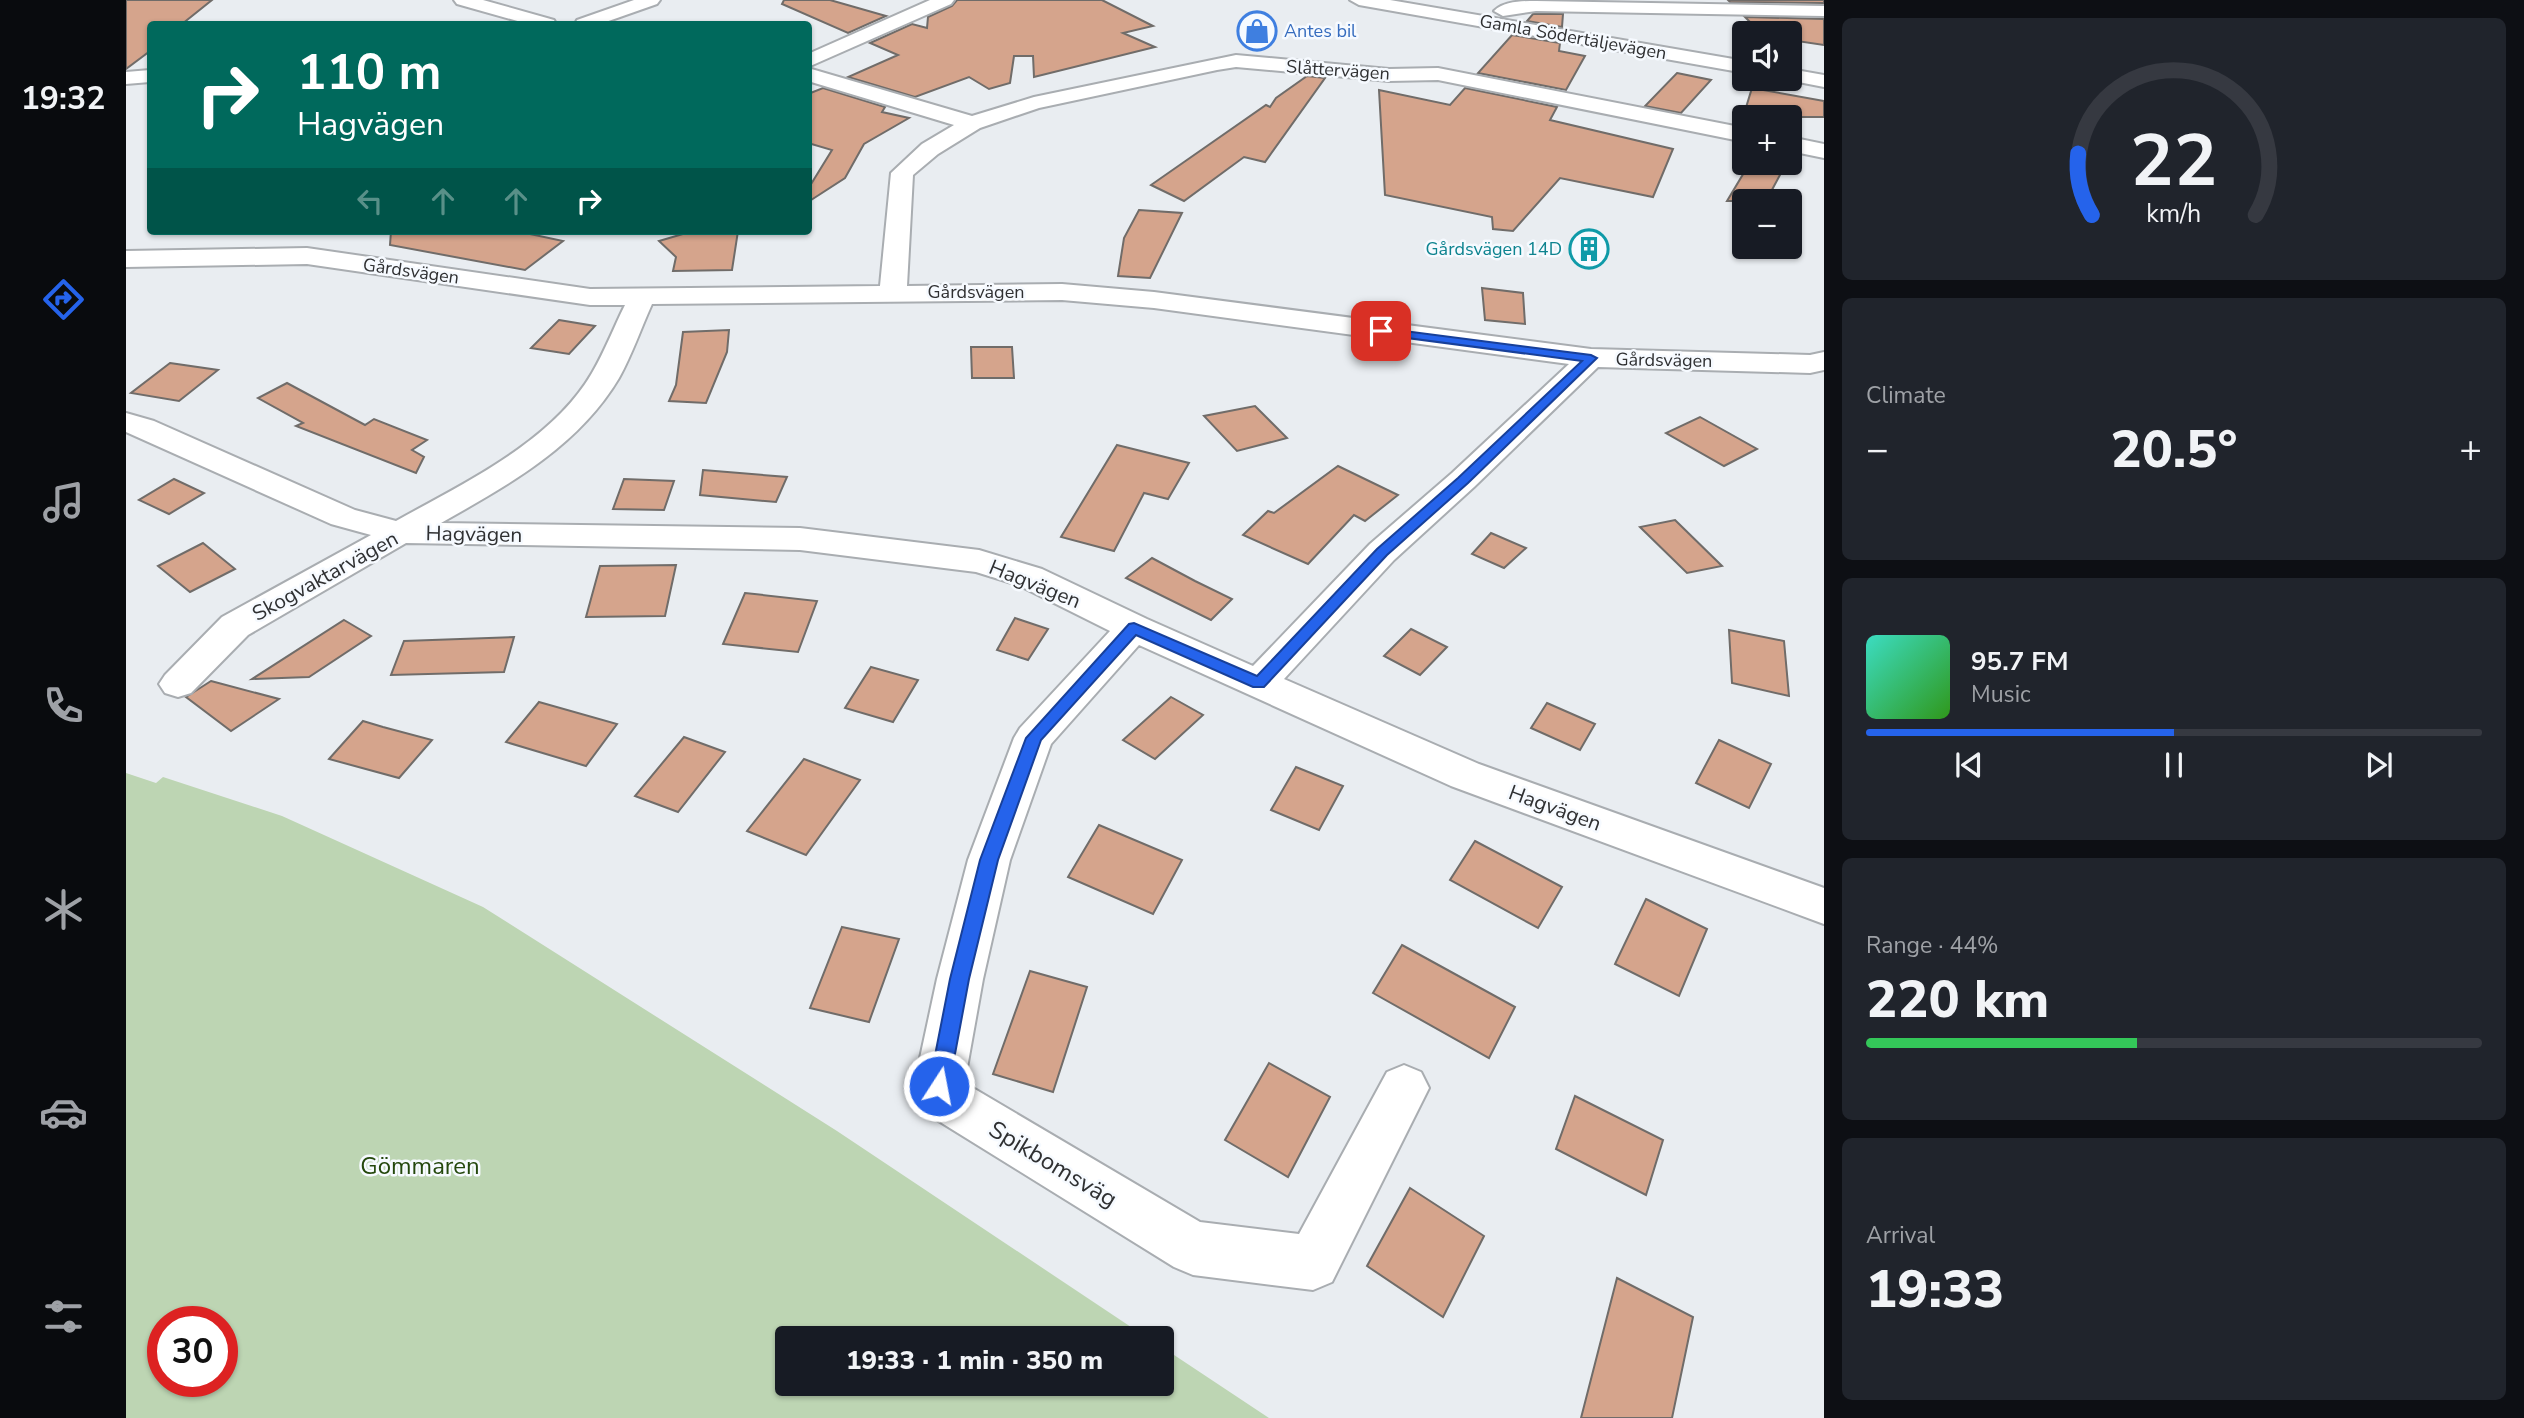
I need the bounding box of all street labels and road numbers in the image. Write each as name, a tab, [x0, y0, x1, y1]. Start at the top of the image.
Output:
street label: Gamla Södertäljevägen	[1478, 9, 1668, 65]
street label: Slåttervägen	[1285, 54, 1391, 86]
street label: Gårdsvägen	[361, 252, 461, 290]
street label: Gårdsvägen	[928, 280, 1024, 304]
street label: Gårdsvägen	[1615, 347, 1713, 373]
street label: Hagvägen	[425, 519, 523, 549]
street label: Skogvaktarvägen	[247, 524, 403, 628]
street label: Hagvägen	[985, 553, 1085, 615]
street label: Hagvägen	[1505, 778, 1605, 838]
street label: Spikbomsväg	[983, 1113, 1123, 1215]

